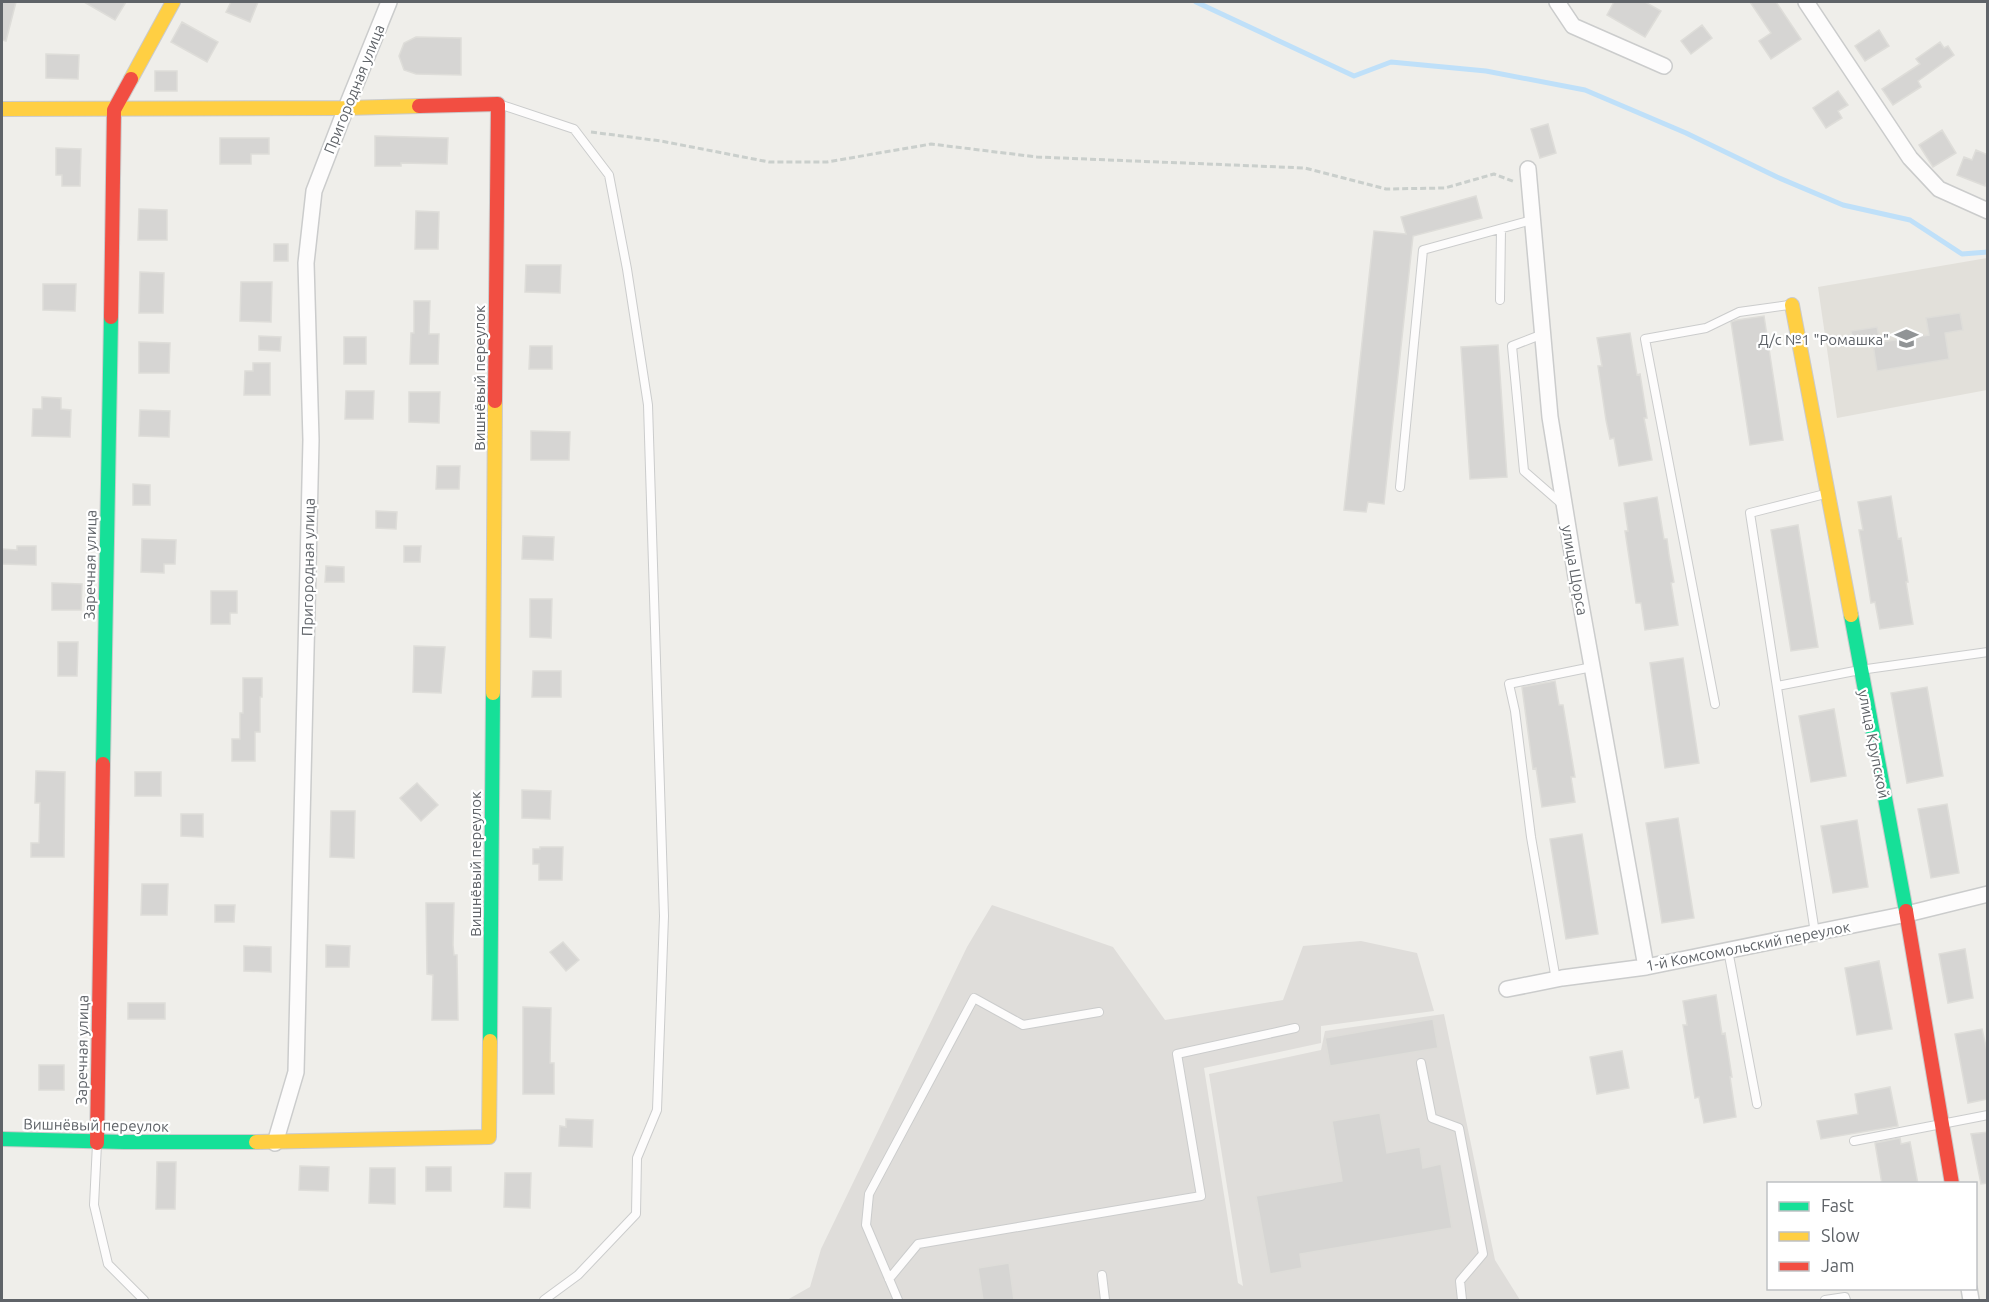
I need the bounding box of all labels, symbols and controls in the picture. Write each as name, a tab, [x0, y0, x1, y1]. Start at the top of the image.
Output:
street label: Пригородная улица	[320, 22, 388, 156]
street label: Вишнёвый переулок	[471, 305, 488, 451]
school or university icon: Д/с №1 "Ромашка"	[1894, 326, 1920, 352]
place label: Д/с №1 "Ромашка"	[1758, 331, 1889, 348]
street label: Пригородная улица	[298, 498, 318, 636]
street label: Заречная улица	[81, 510, 99, 620]
street label: улица Щорса	[1559, 523, 1591, 617]
street label: улица Крупской	[1855, 688, 1893, 800]
street label: Вишнёвый переулок	[467, 791, 484, 937]
street label: 1-й Комсомольский переулок	[1644, 918, 1852, 974]
street label: Заречная улица	[73, 995, 91, 1105]
street label: Вишнёвый переулок	[23, 1115, 169, 1135]
legend	[1767, 1182, 1977, 1290]
text: Fast	[1821, 1195, 1854, 1215]
text: Slow	[1821, 1225, 1860, 1245]
text: Jam	[1821, 1255, 1855, 1275]

